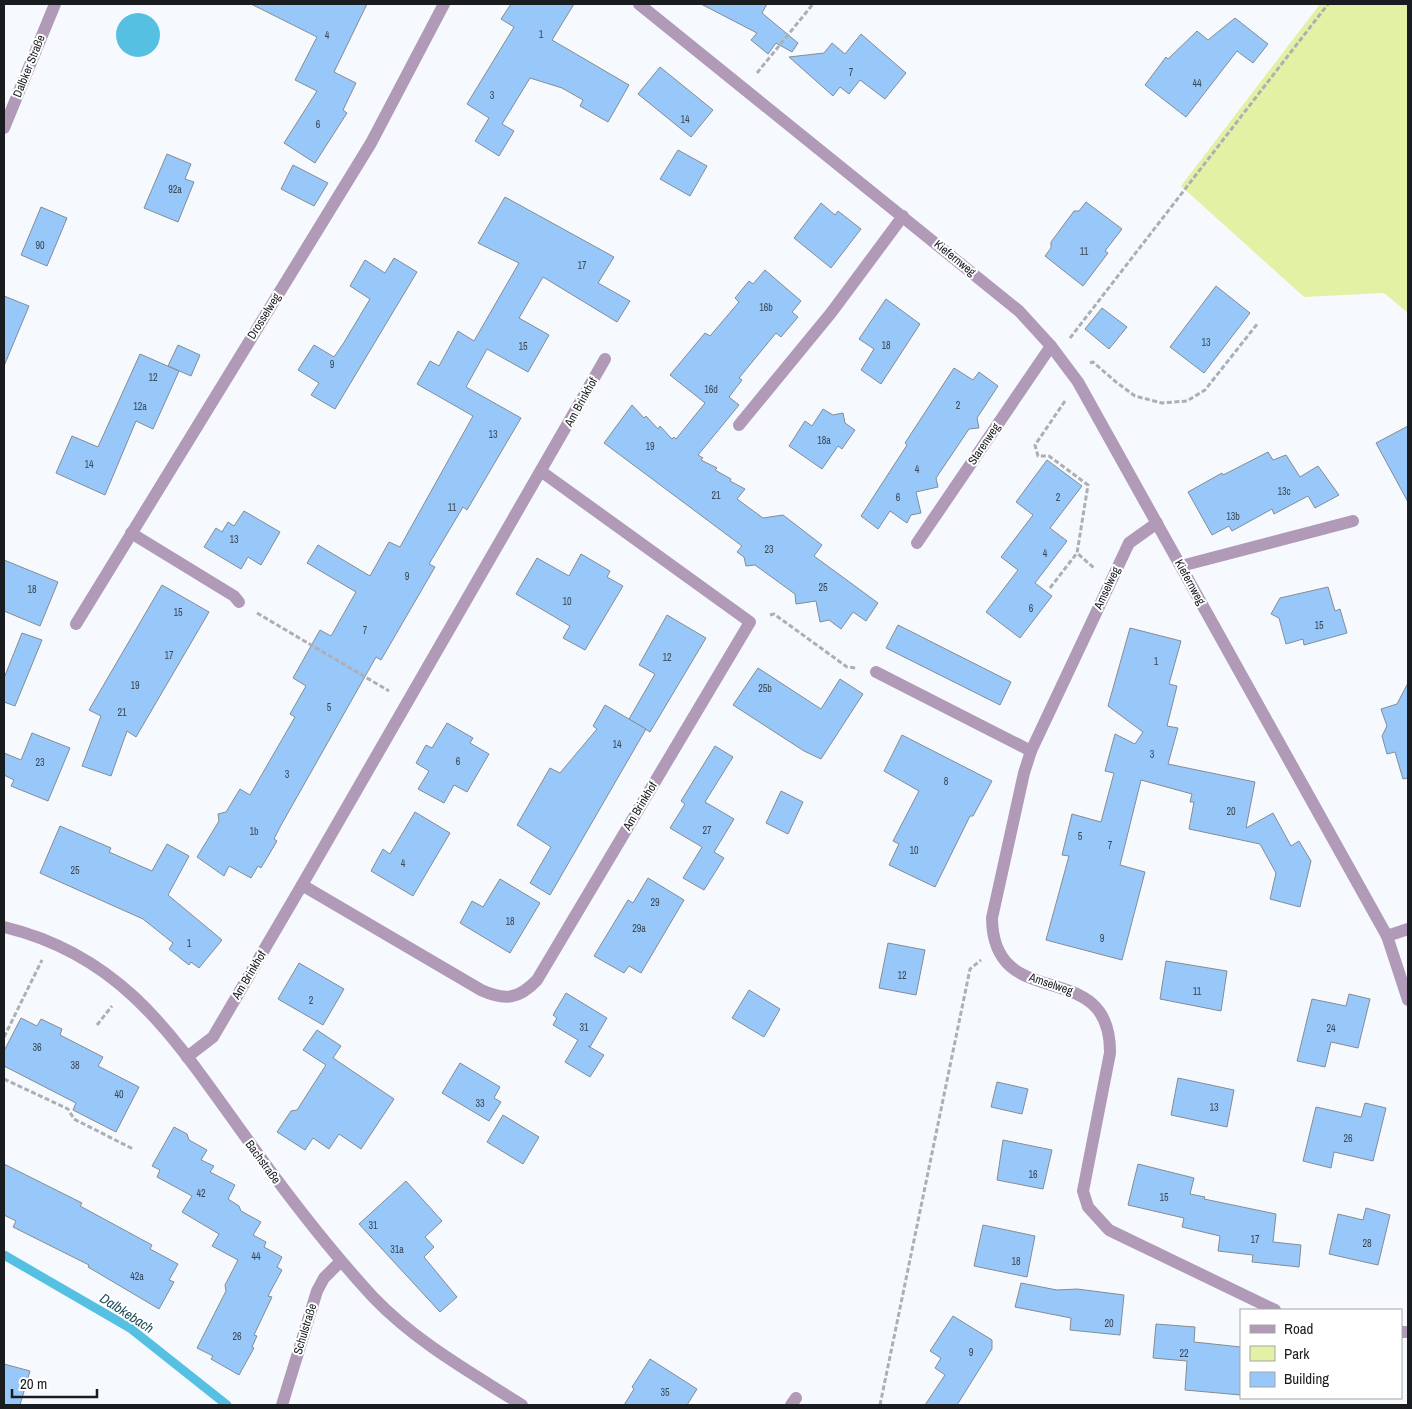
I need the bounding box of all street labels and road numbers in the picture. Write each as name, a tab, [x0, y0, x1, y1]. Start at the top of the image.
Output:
street label: Dalbker Straße	[9, 32, 49, 100]
street label: Kiefernweg	[931, 236, 980, 280]
street label: Drosselweg	[244, 290, 285, 342]
street label: Am Brinkhof	[560, 374, 601, 430]
street label: Starenweg	[964, 420, 1004, 468]
street label: Kiefernweg	[1171, 556, 1209, 608]
street label: Amselweg	[1090, 564, 1124, 613]
street label: Am Brinkhof	[619, 778, 661, 834]
street label: Am Brinkhof	[228, 947, 270, 1003]
street label: Amselweg	[1026, 969, 1076, 999]
street label: Bachstraße	[242, 1137, 284, 1187]
street label: Schulstraße	[290, 1302, 320, 1356]

